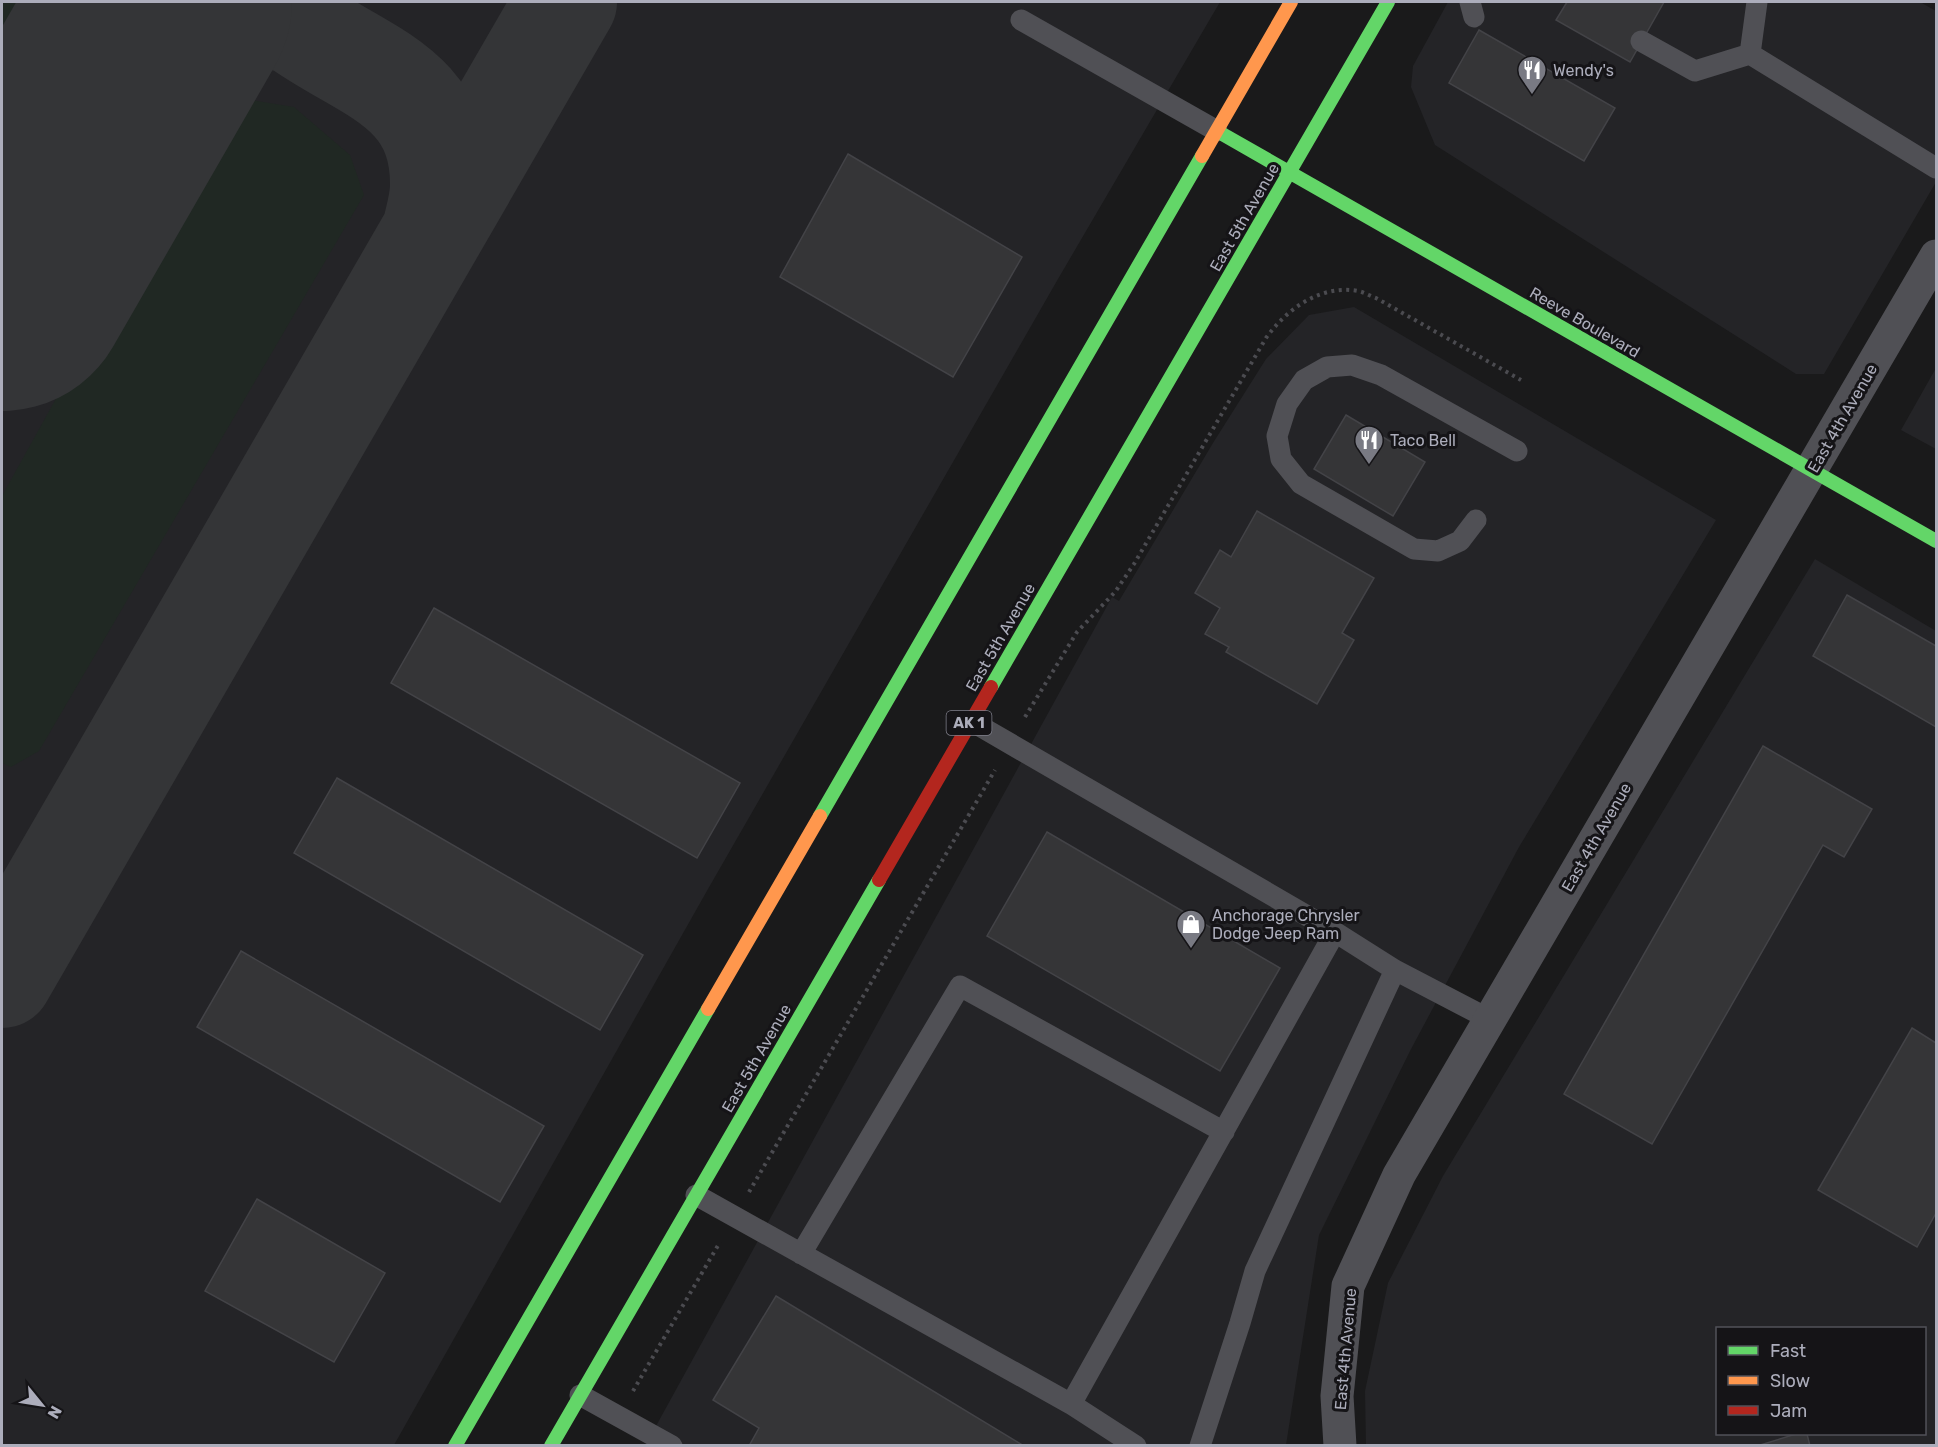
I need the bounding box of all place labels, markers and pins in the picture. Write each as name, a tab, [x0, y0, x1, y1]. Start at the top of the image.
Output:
restaurant icon: Wendy's	[1516, 54, 1548, 96]
place label: Wendy's	[1553, 61, 1614, 80]
restaurant icon: Taco Bell	[1353, 424, 1385, 466]
place label: Taco Bell	[1390, 431, 1456, 450]
place label: Anchorage Chrysler Dodge Jeep Ram	[1212, 906, 1360, 943]
shop icon: Anchorage Chrysler Dodge Jeep Ram	[1175, 908, 1207, 950]

